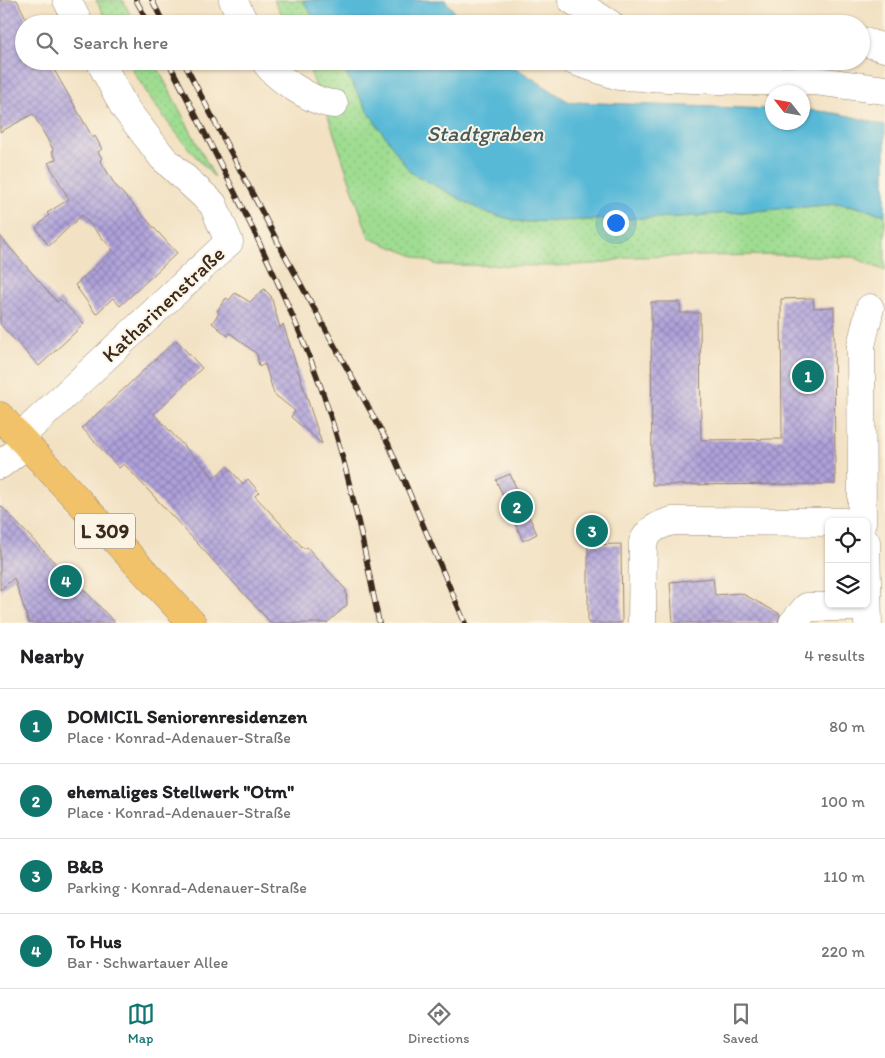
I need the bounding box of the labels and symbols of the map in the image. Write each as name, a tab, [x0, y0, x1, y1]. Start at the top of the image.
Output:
north arrow	[765, 85, 810, 130]
water label: Stadtgraben	[426, 120, 544, 147]
your location	[603, 210, 629, 236]
street label: Katharinenstraße	[96, 241, 230, 367]
pin: 1	[792, 357, 824, 395]
pin: 2	[501, 488, 533, 526]
pin: 3	[576, 512, 608, 550]
road number: L 309	[75, 514, 135, 548]
pin: 4	[50, 562, 82, 600]

